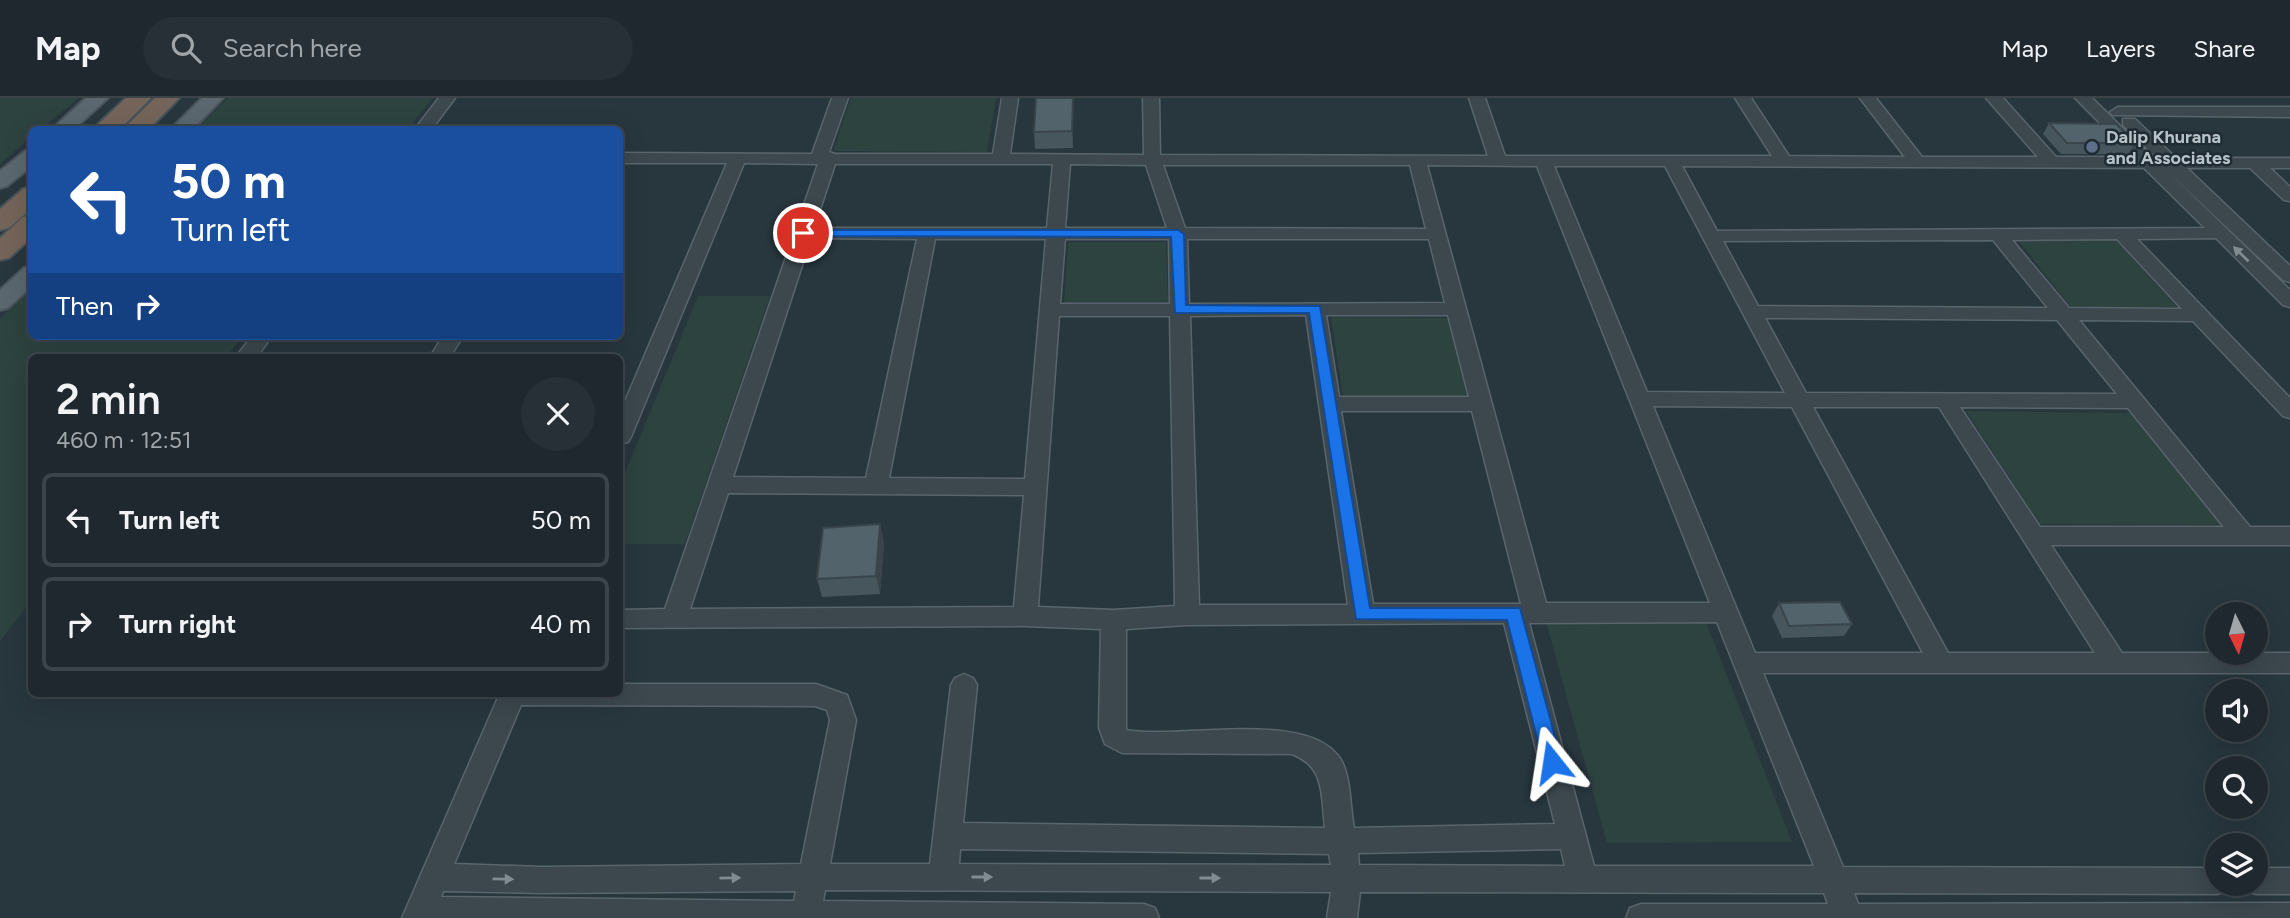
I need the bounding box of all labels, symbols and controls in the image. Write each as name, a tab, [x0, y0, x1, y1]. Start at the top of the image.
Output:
search box	[143, 17, 633, 80]
text: Map	[35, 29, 101, 68]
icon: search	[167, 29, 205, 67]
text: Search here	[223, 32, 362, 64]
text: Map	[2001, 34, 2048, 63]
text: Layers	[2086, 34, 2155, 63]
text: Share	[2193, 34, 2255, 63]
place label: Dalip Khurana and Associates	[2106, 126, 2231, 169]
marker: Dalip Khurana and Associates	[2084, 139, 2100, 155]
text: 50 m	[171, 151, 286, 210]
icon: left	[56, 154, 147, 245]
pin	[773, 203, 833, 263]
text: Turn left	[171, 211, 290, 249]
icon: arrive	[784, 214, 822, 252]
one-way arrow	[2233, 245, 2250, 262]
icon: right	[128, 287, 166, 325]
text: Then	[56, 290, 114, 322]
text: 2 min	[56, 374, 161, 425]
button: close	[521, 377, 595, 451]
text: 460 m · 12:51	[56, 426, 191, 454]
icon: left	[60, 501, 98, 539]
text: Turn left	[119, 504, 220, 536]
text: 50 m	[531, 504, 591, 536]
north arrow	[2205, 602, 2268, 665]
map controls	[2205, 602, 2268, 896]
icon: right	[60, 605, 98, 643]
text: Turn right	[119, 608, 236, 640]
text: 40 m	[530, 608, 591, 640]
button: sound	[2205, 679, 2268, 742]
position arrow	[1515, 725, 1589, 799]
button: search	[2205, 756, 2268, 819]
button: layers	[2205, 833, 2268, 896]
one-way arrow	[972, 871, 994, 883]
one-way arrow	[720, 872, 742, 884]
one-way arrow	[1199, 872, 1221, 884]
one-way arrow	[492, 873, 514, 885]

